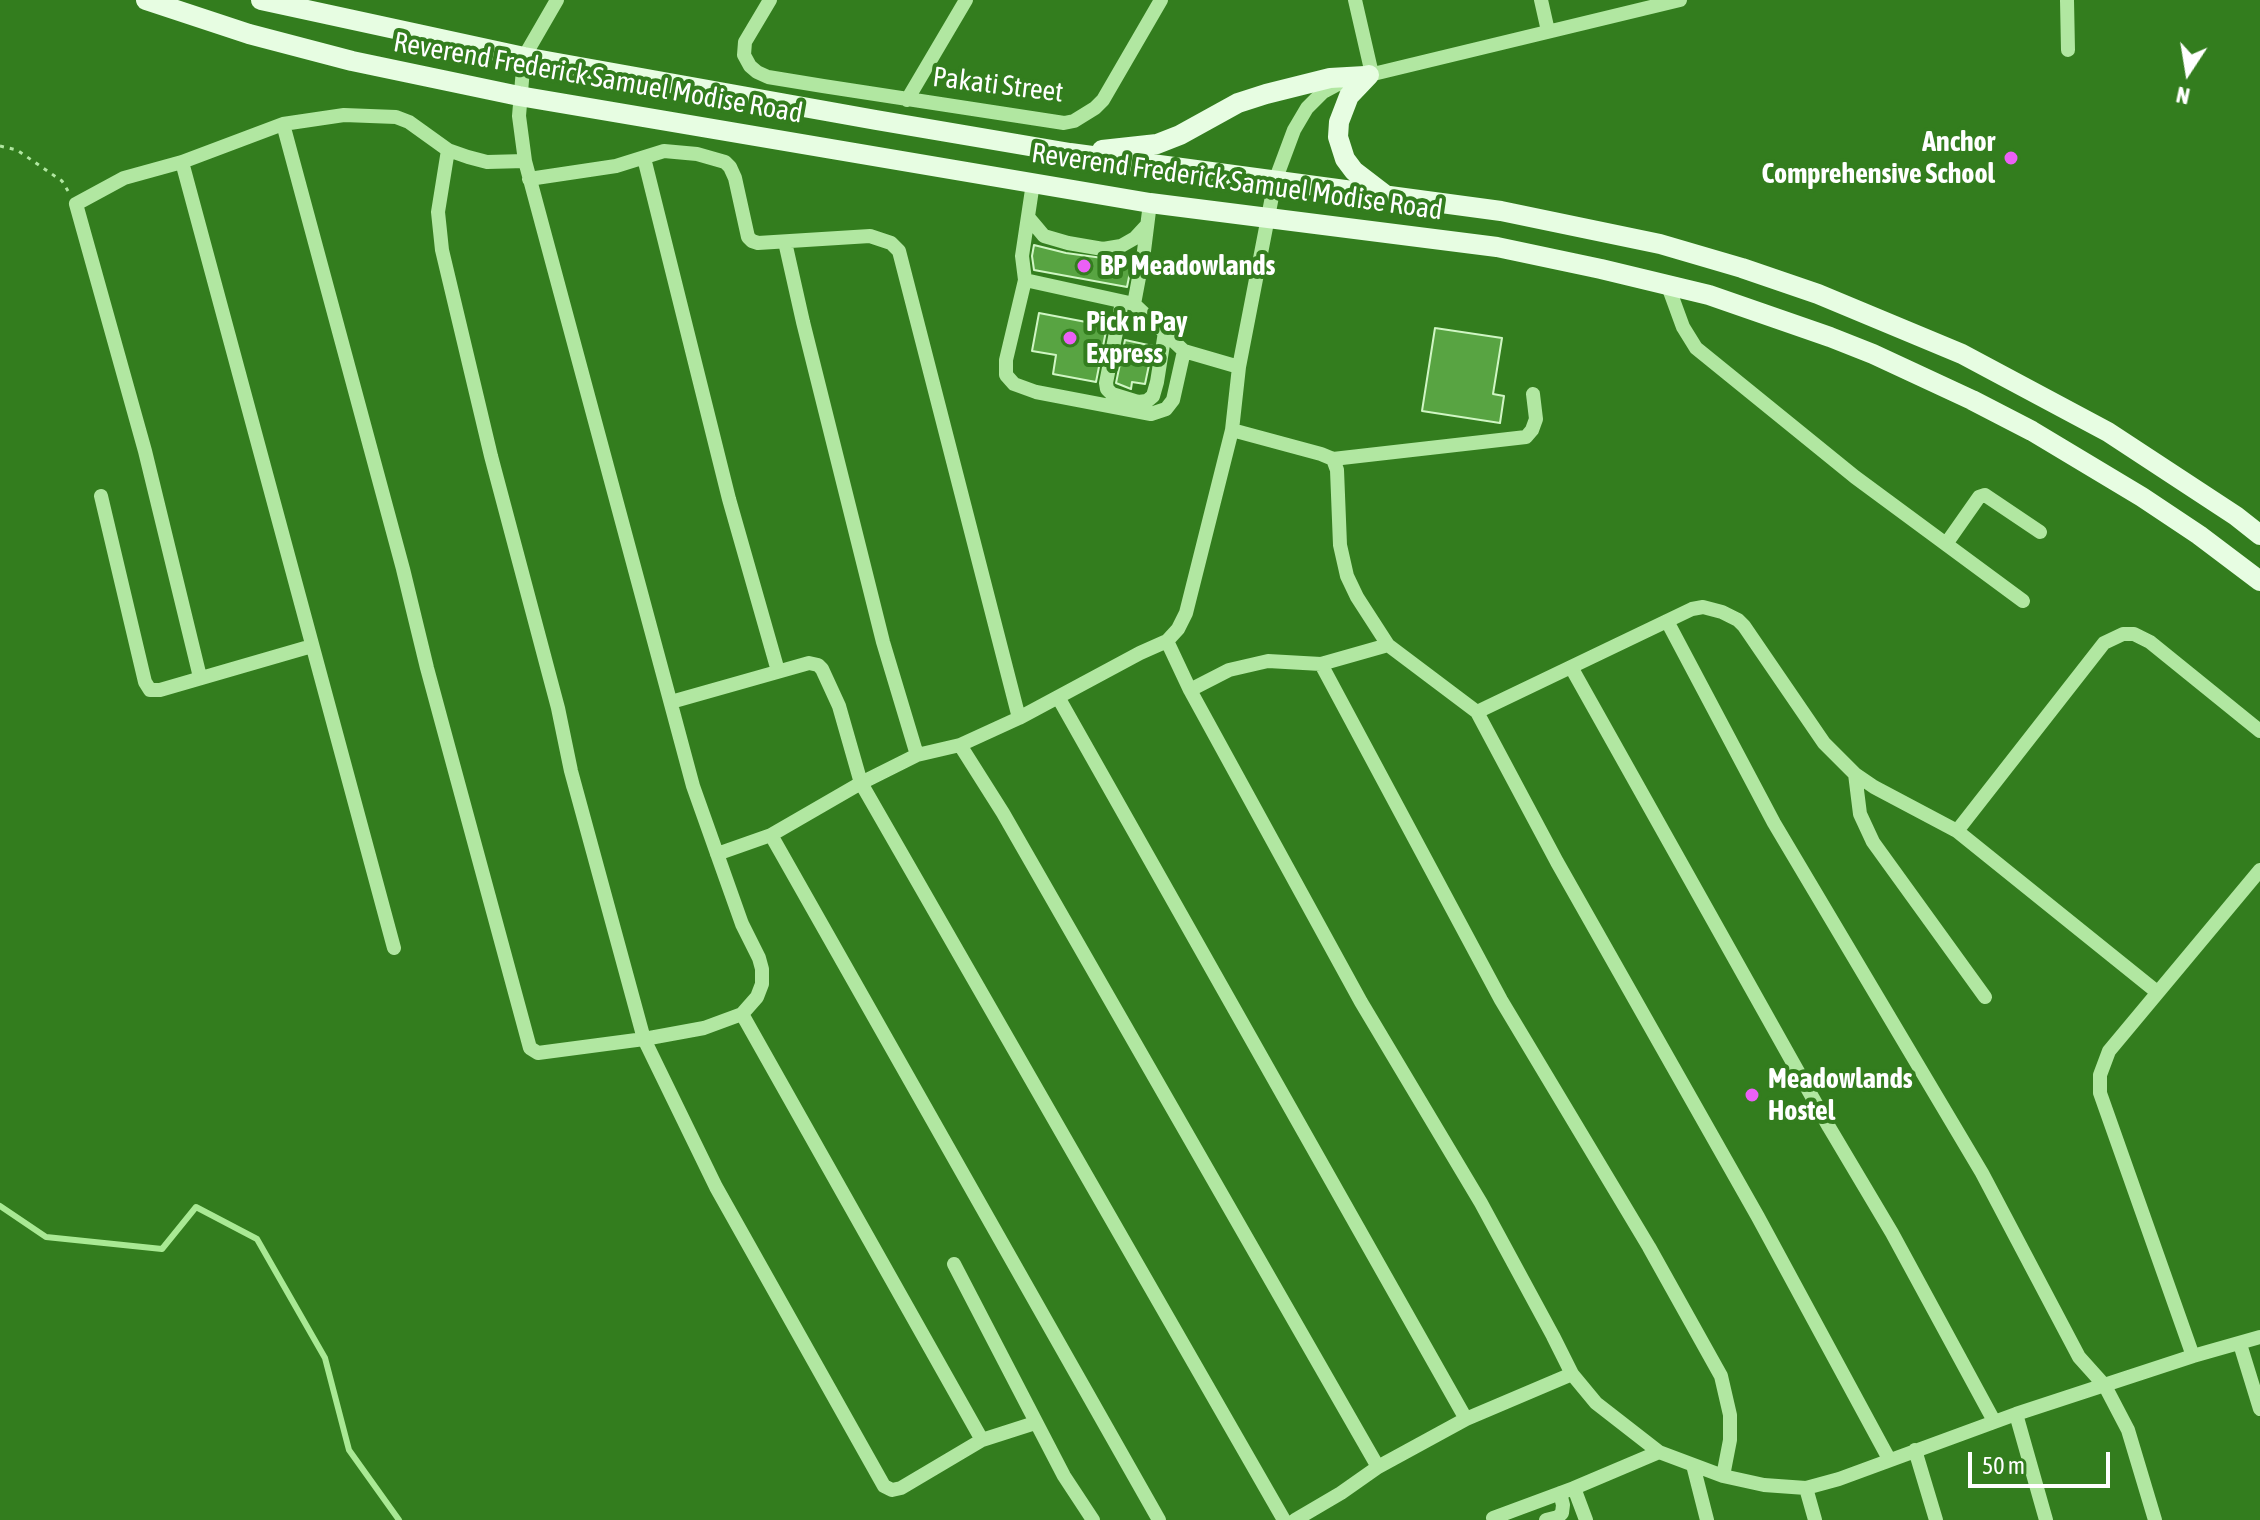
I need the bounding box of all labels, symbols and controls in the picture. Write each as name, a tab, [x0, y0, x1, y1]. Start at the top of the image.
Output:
street label: Reverend Frederick Samuel Modise Road	[391, 25, 805, 131]
north arrow	[2148, 32, 2228, 112]
street label: Pakati Street	[931, 60, 1065, 110]
text: N	[2174, 81, 2192, 110]
place label: Anchor Comprehensive School	[1761, 125, 1995, 191]
street label: Reverend Frederick Samuel Modise Road	[1029, 137, 1445, 227]
marker: Anchor Comprehensive School	[2002, 149, 2020, 167]
place label: BP Meadowlands	[1100, 249, 1275, 283]
marker: BP Meadowlands	[1075, 257, 1093, 275]
place label: Pick n Pay Express	[1086, 305, 1188, 371]
marker: Pick n Pay Express	[1061, 329, 1079, 347]
place label: Meadowlands Hostel	[1768, 1062, 1913, 1128]
marker: Meadowlands Hostel	[1743, 1086, 1761, 1104]
scale bar	[1972, 1436, 2114, 1486]
text: 50 m	[1982, 1452, 2025, 1479]

